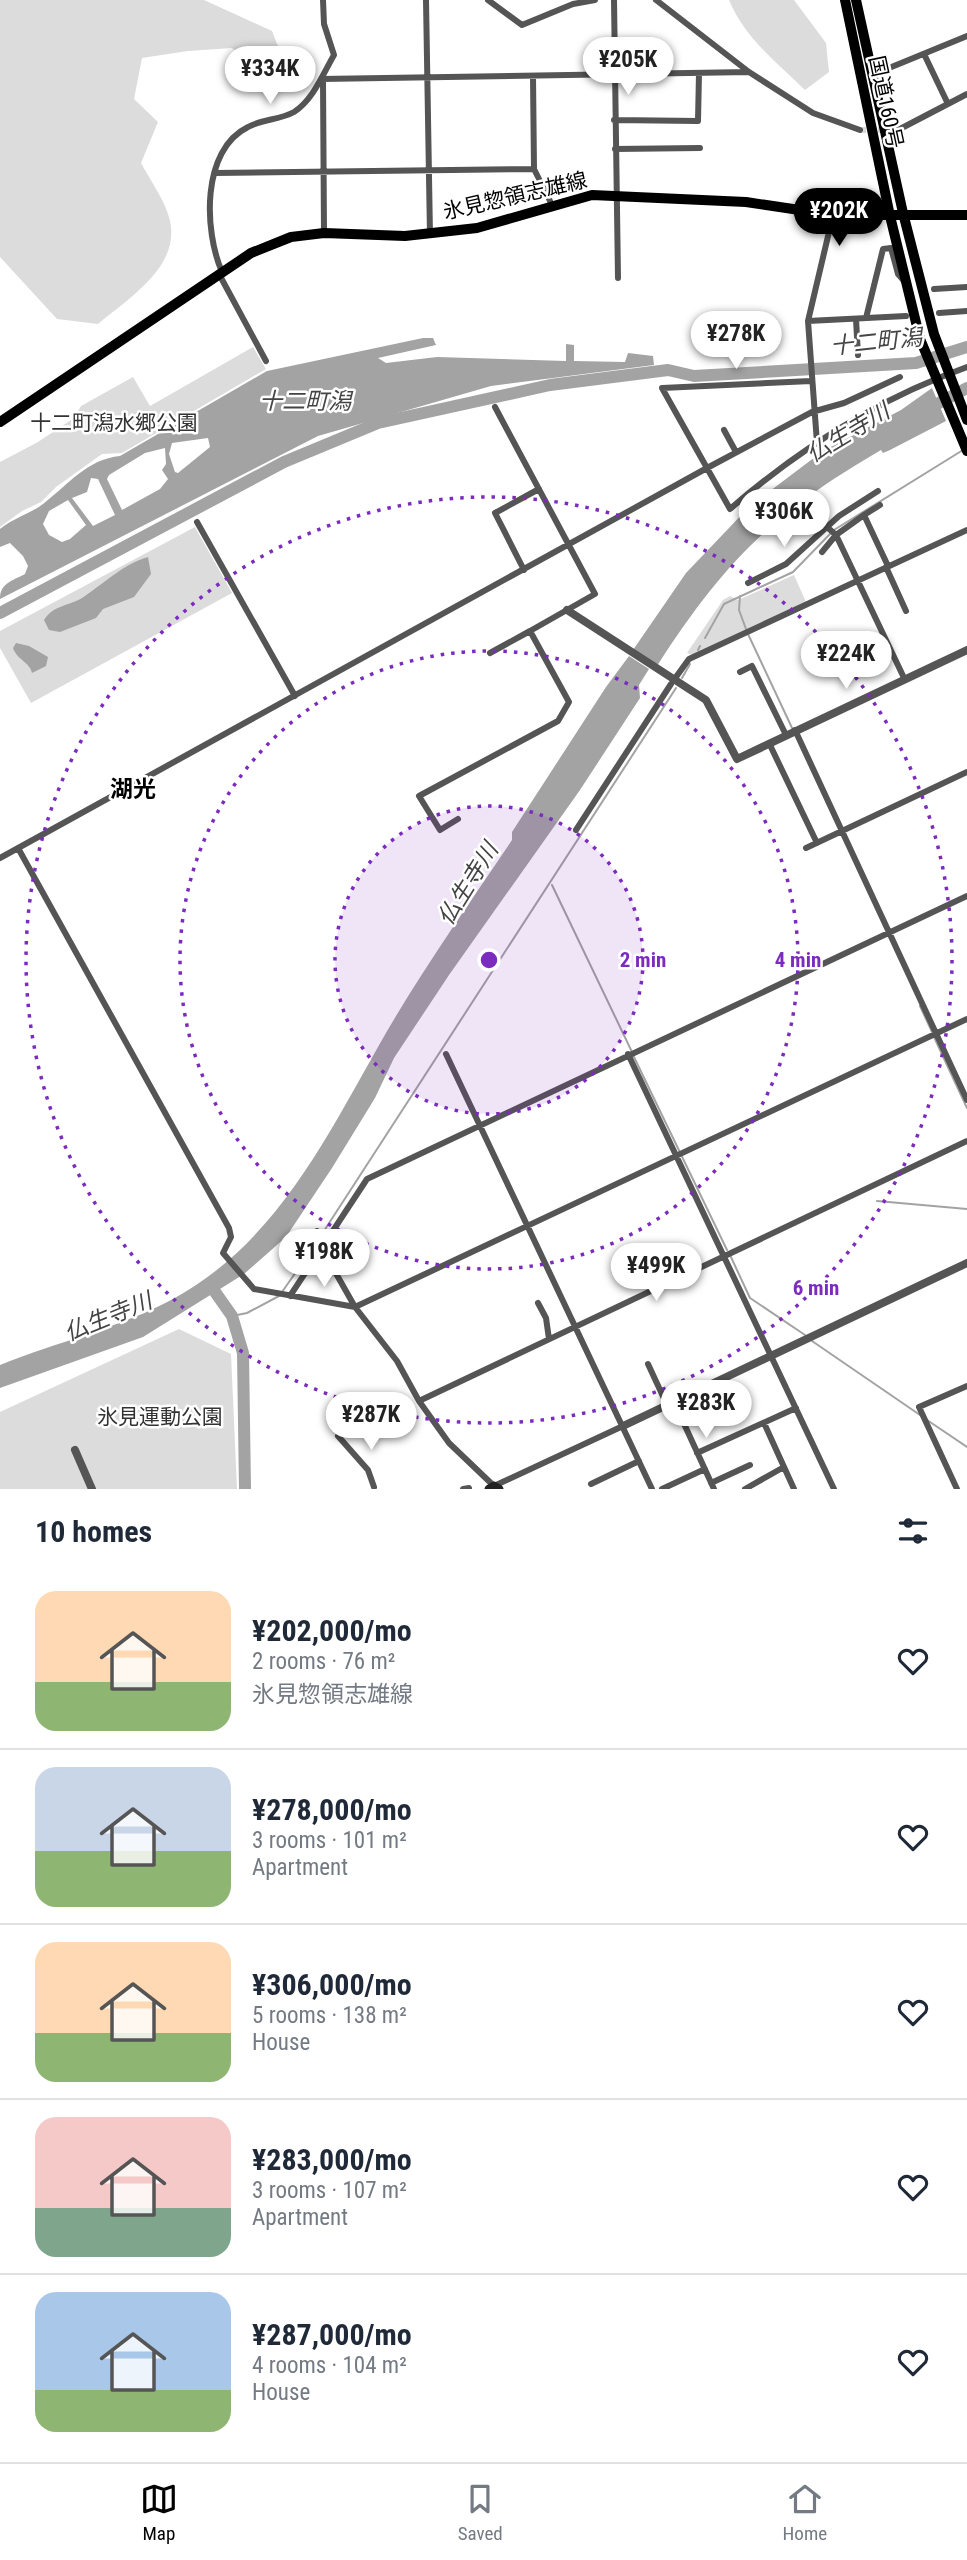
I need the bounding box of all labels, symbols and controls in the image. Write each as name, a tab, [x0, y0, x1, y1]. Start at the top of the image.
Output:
pin: ¥205K	[579, 38, 677, 97]
pin: ¥334K	[221, 46, 319, 106]
text: ¥205K	[599, 46, 657, 73]
street label: 国道160号	[864, 53, 908, 151]
text: ¥334K	[241, 55, 299, 82]
street label: 氷見惣領志雄線	[441, 168, 589, 224]
pin: ¥202K	[790, 188, 888, 248]
text: ¥202K	[810, 197, 868, 224]
pin: ¥278K	[687, 312, 785, 371]
text: ¥278K	[707, 320, 765, 347]
water label: 十二町潟	[829, 323, 926, 360]
water label: 十二町潟	[259, 388, 354, 415]
water label: 仏生寺川	[802, 396, 897, 468]
park label: 十二町潟水郷公園	[30, 411, 198, 435]
pin: ¥306K	[735, 490, 833, 549]
text: ¥306K	[755, 498, 813, 525]
pin: ¥224K	[797, 632, 895, 691]
text: ¥224K	[817, 640, 875, 667]
district label: 湖光	[110, 776, 156, 803]
water label: 仏生寺川	[432, 835, 505, 930]
centre of rings	[477, 948, 501, 972]
text: 2 min	[620, 948, 666, 972]
text: 4 min	[775, 948, 821, 972]
pin: ¥198K	[275, 1230, 373, 1289]
text: ¥198K	[295, 1238, 353, 1265]
pin: ¥499K	[607, 1244, 705, 1303]
text: ¥499K	[627, 1252, 685, 1279]
text: 6 min	[793, 1276, 839, 1300]
water label: 仏生寺川	[60, 1286, 158, 1347]
pin: ¥283K	[657, 1380, 755, 1440]
text: ¥283K	[677, 1389, 735, 1416]
pin: ¥287K	[322, 1392, 420, 1452]
text: ¥287K	[342, 1401, 400, 1428]
park label: 氷見運動公園	[97, 1405, 223, 1429]
icon: filters	[894, 1512, 932, 1550]
text: 10 homes	[35, 1514, 152, 1549]
text: ¥202,000/mo	[252, 1613, 412, 1648]
icon: home	[91, 1619, 175, 1703]
icon: heart	[894, 1642, 932, 1680]
text: 2 rooms · 76 m²	[252, 1648, 395, 1675]
text: 氷見惣領志雄線	[252, 1681, 413, 1708]
text: ¥278,000/mo	[252, 1792, 412, 1827]
icon: home	[91, 1795, 175, 1879]
icon: heart	[894, 1818, 932, 1856]
text: 3 rooms · 101 m²	[252, 1827, 407, 1854]
text: Apartment	[252, 1854, 348, 1881]
text: ¥306,000/mo	[252, 1967, 412, 2002]
icon: home	[91, 1970, 175, 2054]
icon: heart	[894, 1993, 932, 2031]
text: 5 rooms · 138 m²	[252, 2002, 407, 2029]
text: House	[252, 2029, 310, 2056]
text: ¥283,000/mo	[252, 2142, 412, 2177]
icon: home	[91, 2145, 175, 2229]
icon: heart	[894, 2168, 932, 2206]
text: 3 rooms · 107 m²	[252, 2177, 407, 2204]
text: Apartment	[252, 2204, 348, 2231]
text: ¥287,000/mo	[252, 2317, 412, 2352]
icon: home	[91, 2320, 175, 2404]
icon: heart	[894, 2343, 932, 2381]
text: 4 rooms · 104 m²	[252, 2352, 407, 2379]
text: House	[252, 2379, 310, 2406]
tab: Map	[140, 2480, 178, 2545]
tab: Saved	[458, 2480, 503, 2545]
tab: Home	[783, 2480, 827, 2545]

